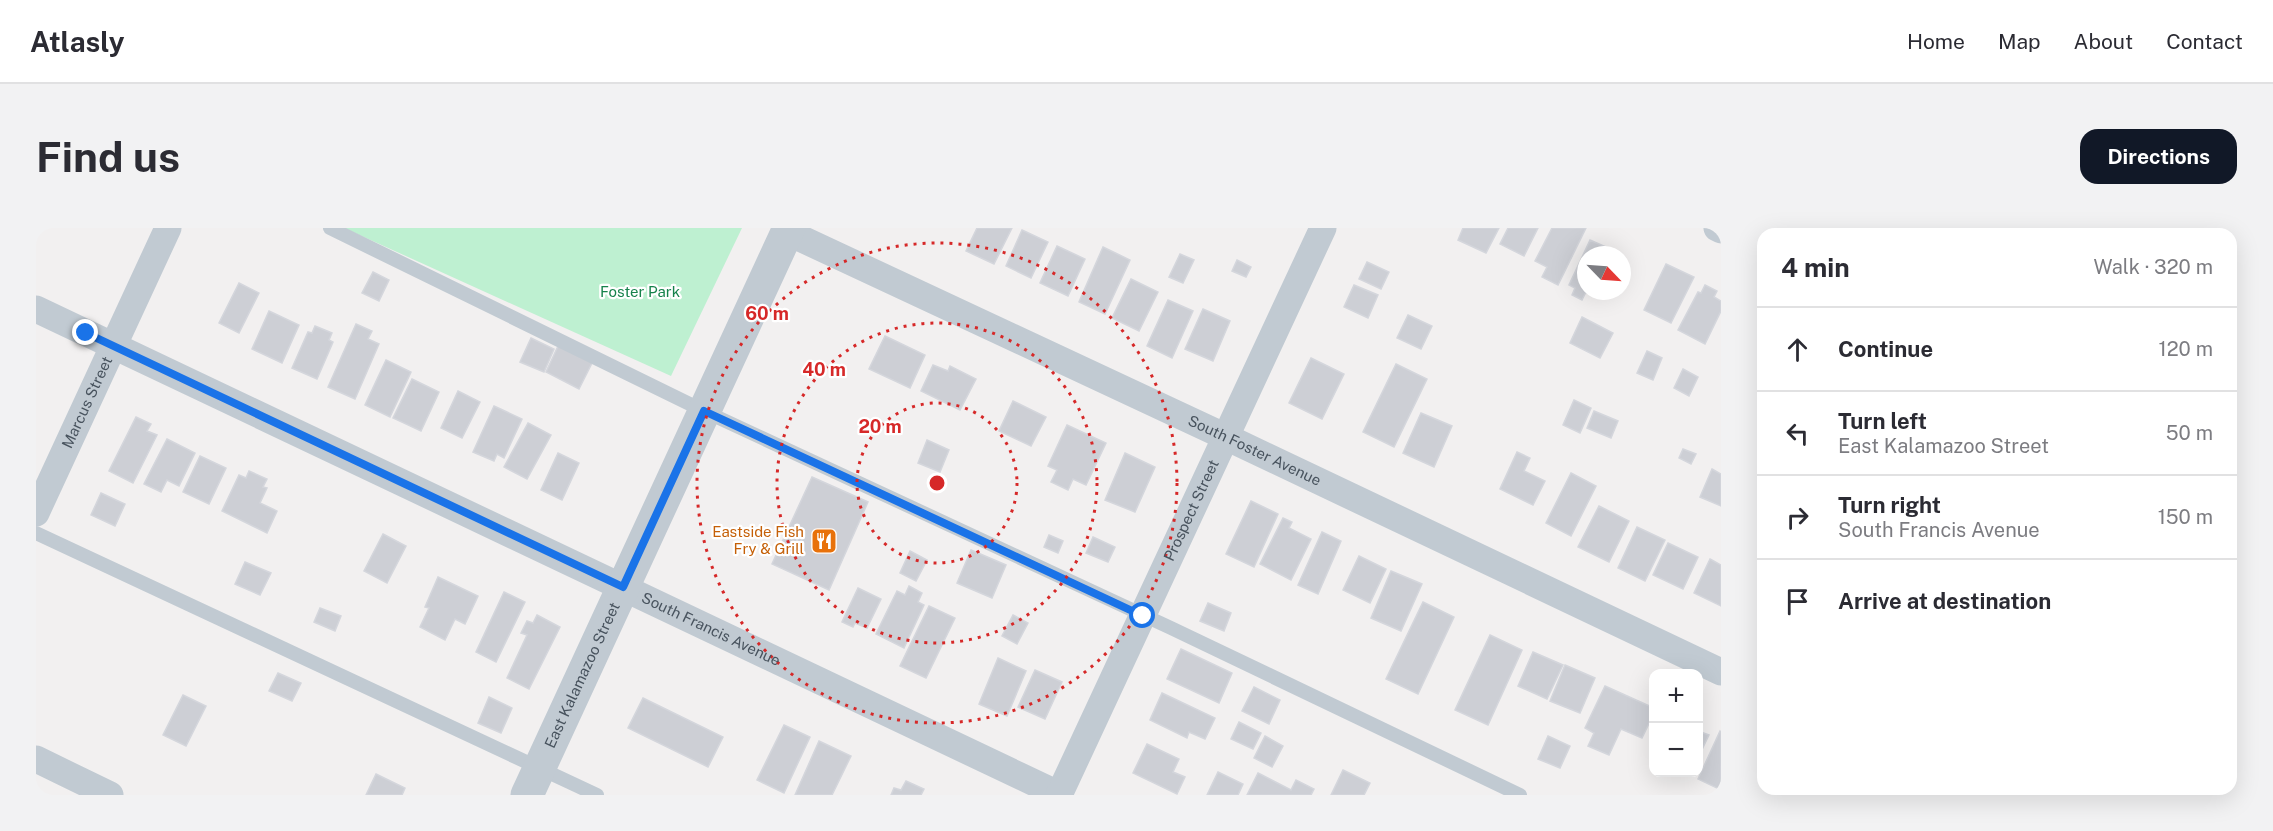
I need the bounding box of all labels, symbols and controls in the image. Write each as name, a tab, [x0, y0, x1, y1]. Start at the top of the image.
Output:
text: Atlasly	[30, 25, 124, 58]
text: Home	[1907, 29, 1965, 54]
text: Map	[1998, 29, 2041, 54]
text: About	[2074, 29, 2133, 54]
text: Contact	[2166, 29, 2243, 54]
button: Directions	[2080, 129, 2237, 184]
text: Find us	[36, 132, 180, 181]
north arrow	[1577, 246, 1631, 300]
text: 4 min	[1781, 252, 1850, 283]
text: Walk · 320 m	[2093, 255, 2213, 279]
park label: Foster Park	[600, 283, 680, 300]
text: 60 m	[745, 303, 789, 324]
route end	[72, 319, 98, 345]
icon: ahead	[1781, 333, 1814, 366]
text: Continue	[1838, 336, 1933, 362]
text: 120 m	[2159, 337, 2213, 361]
street label: Marcus Street	[58, 353, 115, 451]
text: 40 m	[802, 359, 846, 380]
text: Turn left	[1838, 408, 1927, 434]
street label: South Foster Avenue	[1185, 411, 1324, 489]
text: 20 m	[858, 416, 902, 437]
icon: left	[1781, 417, 1814, 450]
text: 50 m	[2166, 421, 2213, 445]
text: East Kalamazoo Street	[1838, 434, 2049, 458]
street label: Prospect Street	[1160, 457, 1222, 564]
centre of rings	[927, 473, 947, 493]
text: Turn right	[1838, 492, 1941, 518]
icon: right	[1781, 501, 1814, 534]
text: 150 m	[2158, 505, 2213, 529]
text: South Francis Avenue	[1838, 518, 2040, 542]
place label: Eastside Fish Fry & Grill	[712, 523, 804, 557]
restaurant icon: Eastside Fish Fry & Grill	[809, 526, 839, 556]
icon: arrive	[1781, 585, 1814, 618]
text: Arrive at destination	[1838, 588, 2051, 614]
street label: South Francis Avenue	[639, 589, 783, 669]
street label: East Kalamazoo Street	[541, 599, 623, 750]
route start	[1129, 602, 1155, 628]
map controls	[1649, 669, 1703, 777]
button: +	[1649, 669, 1703, 723]
button: −	[1649, 723, 1703, 777]

